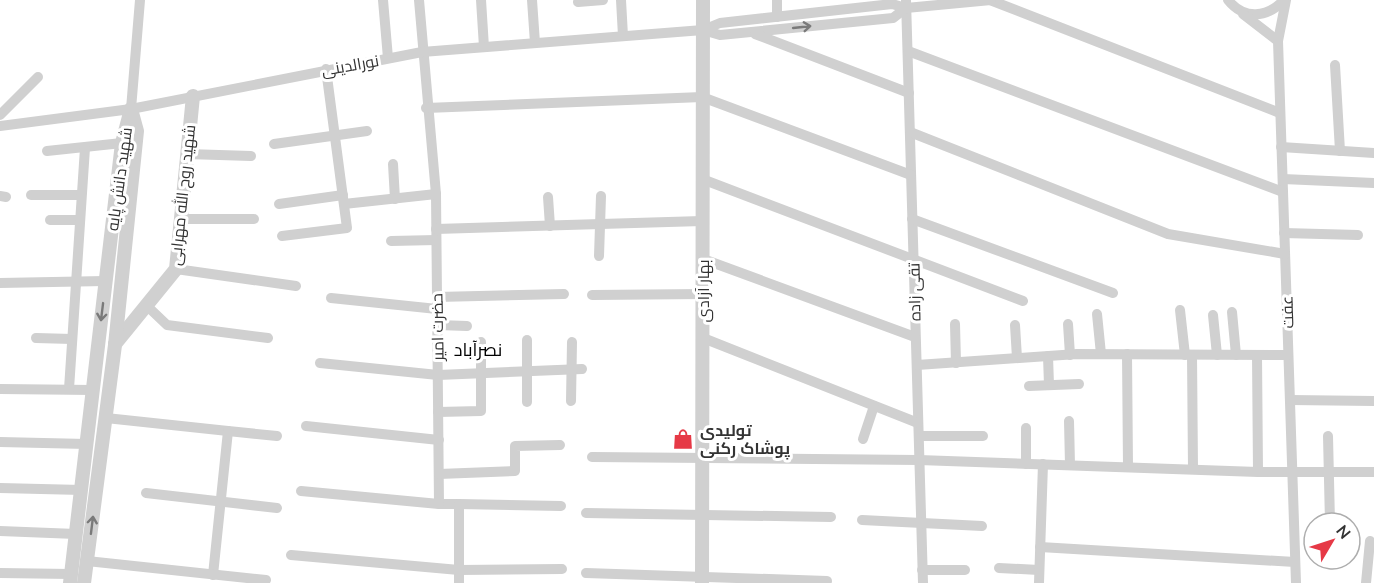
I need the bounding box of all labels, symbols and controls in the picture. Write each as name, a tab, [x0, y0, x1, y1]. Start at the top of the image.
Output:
one-way arrow	[792, 21, 812, 32]
street label: نورالدینی	[320, 50, 381, 81]
street label: شهید روح الله مهرابی	[165, 124, 201, 267]
street label: شهید دانش پایه	[102, 126, 138, 232]
street label: بهار آزادی	[693, 260, 714, 322]
street label: تقی زاده	[903, 262, 926, 321]
street label: حضرت امیر	[426, 293, 448, 362]
street label: عفت	[1276, 295, 1298, 329]
one-way arrow	[96, 301, 107, 321]
district label: نصرآباد	[454, 338, 502, 361]
place label: تولیدی پوشاک رکنی	[700, 420, 790, 460]
shop icon: تولیدی پوشاک رکنی	[671, 427, 695, 451]
north arrow	[1302, 511, 1362, 571]
one-way arrow	[86, 516, 97, 535]
text: N	[1332, 521, 1355, 543]

